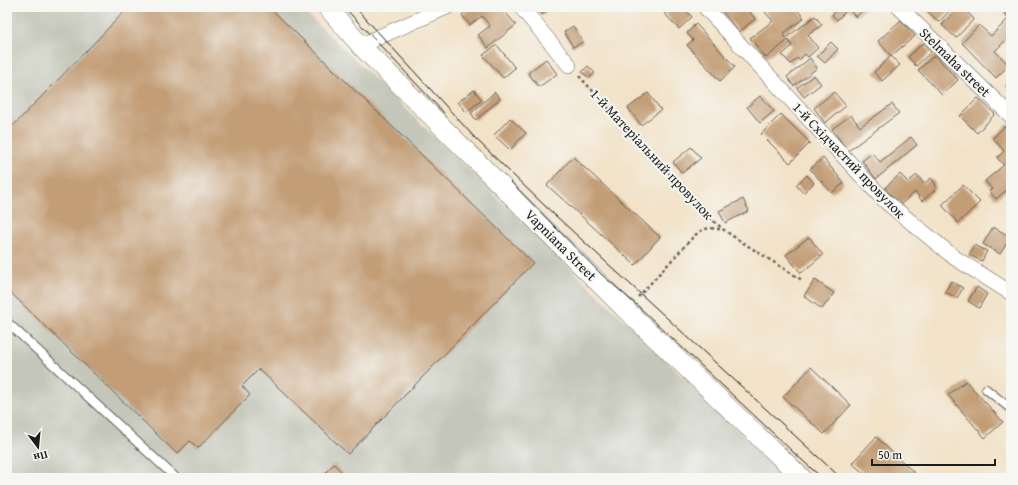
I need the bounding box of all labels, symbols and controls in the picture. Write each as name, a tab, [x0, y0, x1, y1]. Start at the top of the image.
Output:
street label: Stelmaha street	[915, 23, 995, 101]
street label: 1-й Матеріальний провулок	[586, 84, 719, 225]
street label: 1-й Східчастий провулок	[788, 97, 910, 223]
street label: Vapniana Street	[521, 205, 601, 285]
north arrow	[18, 427, 58, 467]
scale bar	[872, 441, 995, 467]
text: 50 m	[878, 446, 902, 463]
text: Пн	[32, 447, 50, 466]

